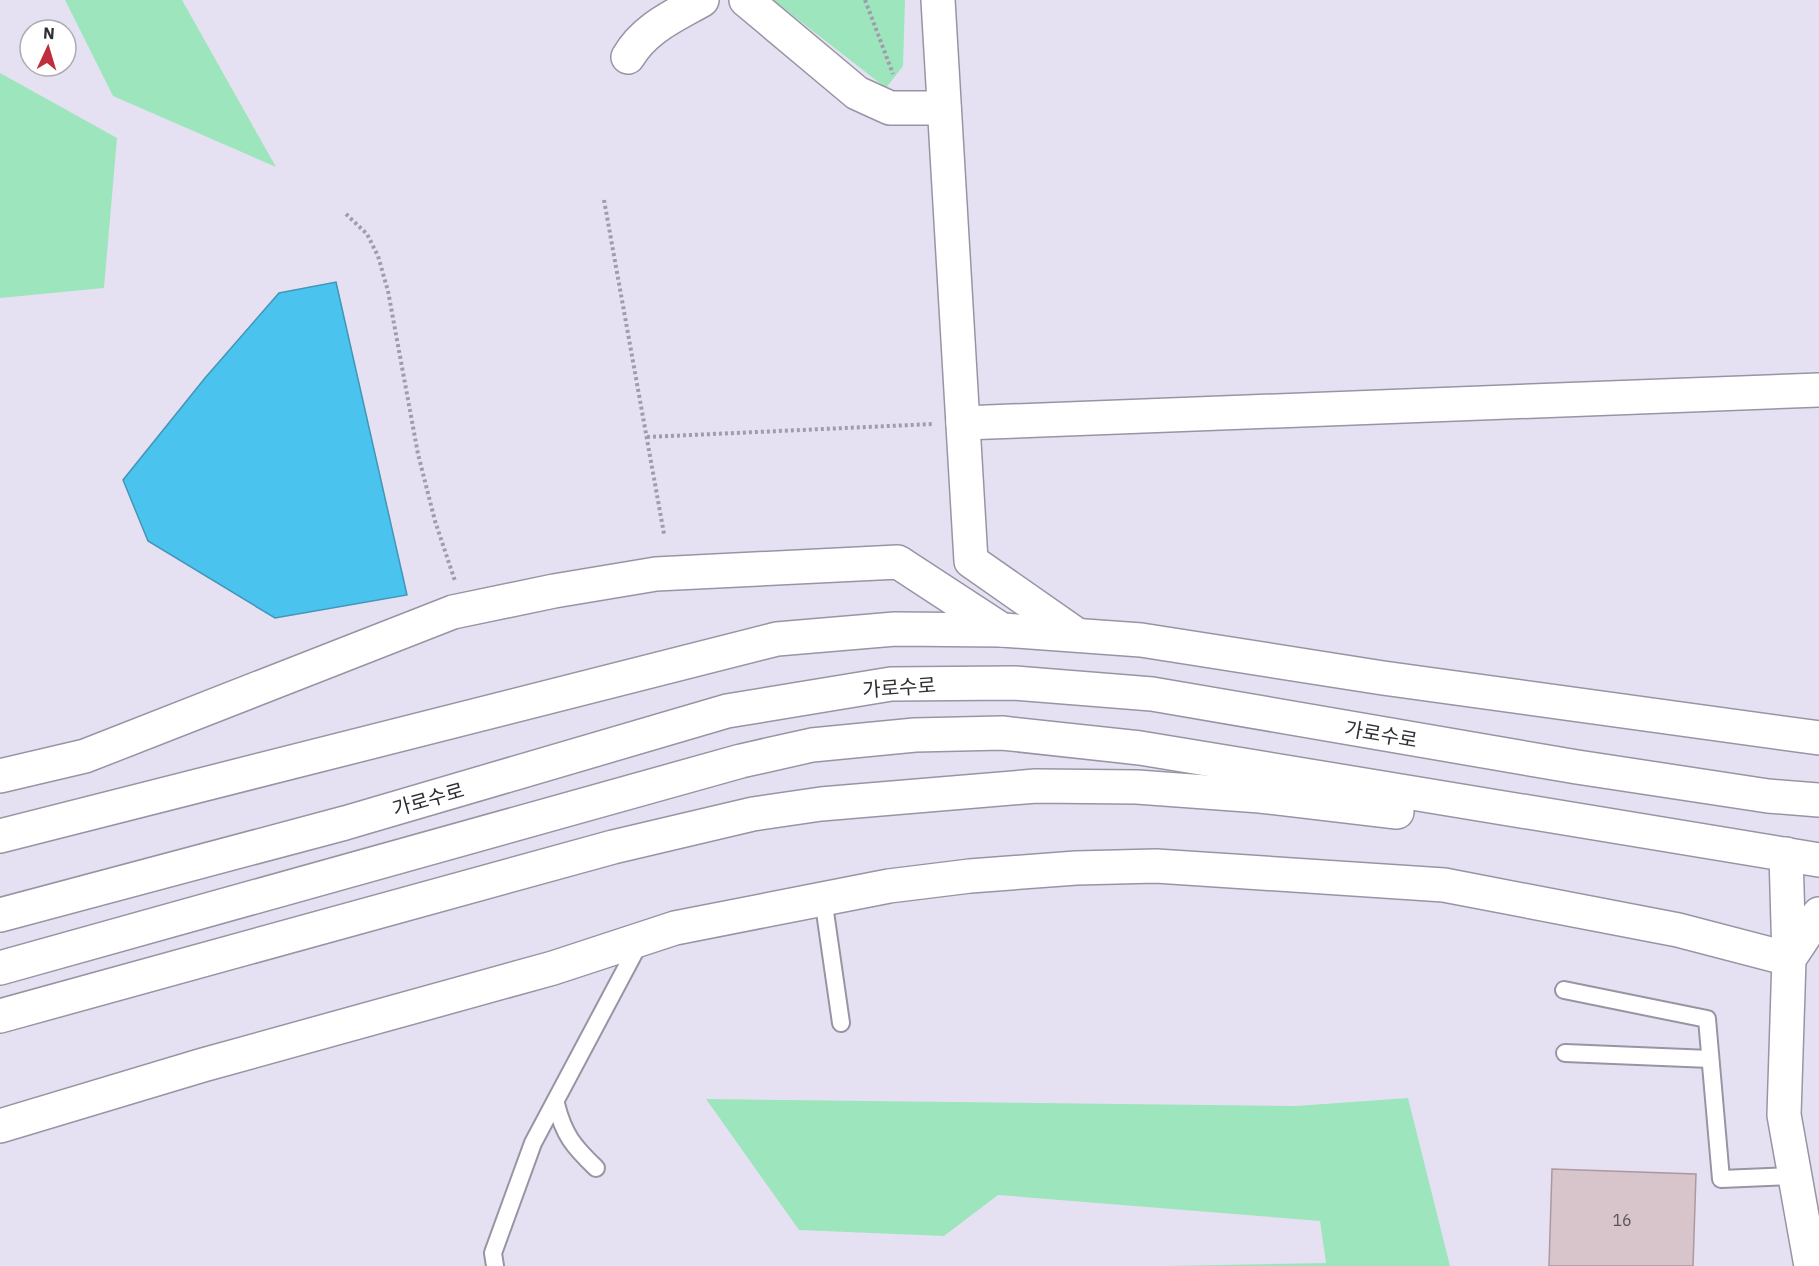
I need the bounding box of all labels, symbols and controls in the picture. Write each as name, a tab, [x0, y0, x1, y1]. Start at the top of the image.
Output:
north arrow	[18, 18, 78, 78]
text: N	[43, 23, 56, 43]
street label: 가로수로	[861, 671, 937, 703]
street label: 가로수로	[1342, 714, 1420, 754]
street label: 가로수로	[389, 776, 467, 822]
house number: 16	[1612, 1210, 1632, 1230]

